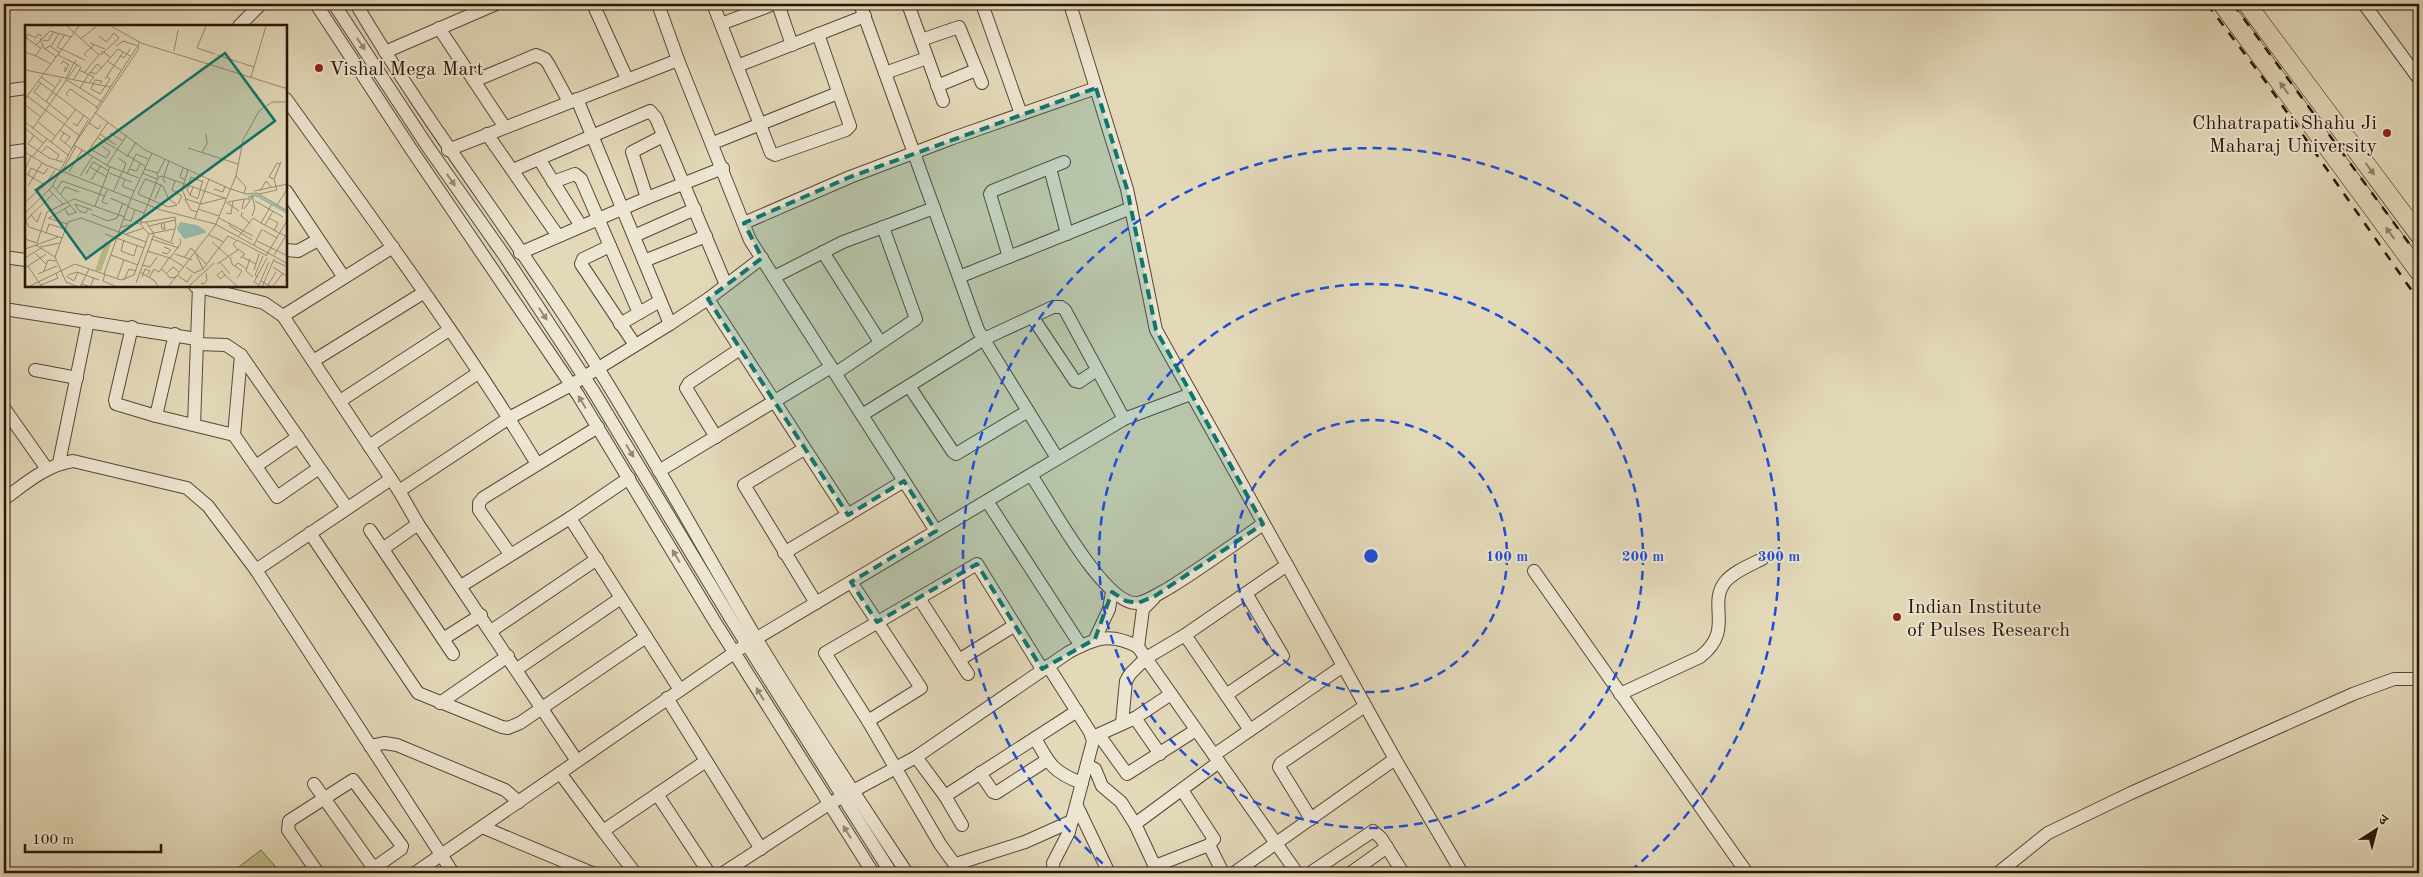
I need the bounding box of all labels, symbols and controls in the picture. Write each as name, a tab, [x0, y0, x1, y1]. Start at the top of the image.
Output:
inset map	[25, 25, 288, 288]
one-way arrow	[356, 37, 366, 51]
place label: Vishal Mega Mart	[329, 60, 483, 80]
marker: Vishal Mega Mart	[313, 62, 325, 74]
one-way arrow	[2278, 82, 2289, 95]
place label: Chhatrapati Shahu Ji Maharaj University	[2192, 114, 2377, 157]
marker: Chhatrapati Shahu Ji Maharaj University	[2381, 127, 2393, 139]
one-way arrow	[2365, 162, 2375, 176]
one-way arrow	[446, 173, 456, 186]
one-way arrow	[2385, 227, 2396, 240]
one-way arrow	[538, 307, 548, 320]
one-way arrow	[578, 395, 587, 408]
one-way arrow	[626, 444, 635, 457]
centre of rings	[1362, 547, 1380, 565]
one-way arrow	[671, 549, 680, 562]
text: 100 m	[1486, 550, 1528, 565]
text: 200 m	[1622, 550, 1664, 565]
text: 300 m	[1758, 550, 1800, 565]
place label: Indian Institute of Pulses Research	[1907, 598, 2070, 641]
marker: Indian Institute of Pulses Research	[1891, 611, 1903, 623]
one-way arrow	[756, 688, 765, 701]
north arrow	[2350, 804, 2400, 854]
text: उ	[2375, 812, 2391, 829]
scale bar	[25, 822, 161, 854]
one-way arrow	[842, 826, 851, 839]
text: 100 m	[32, 833, 74, 848]

